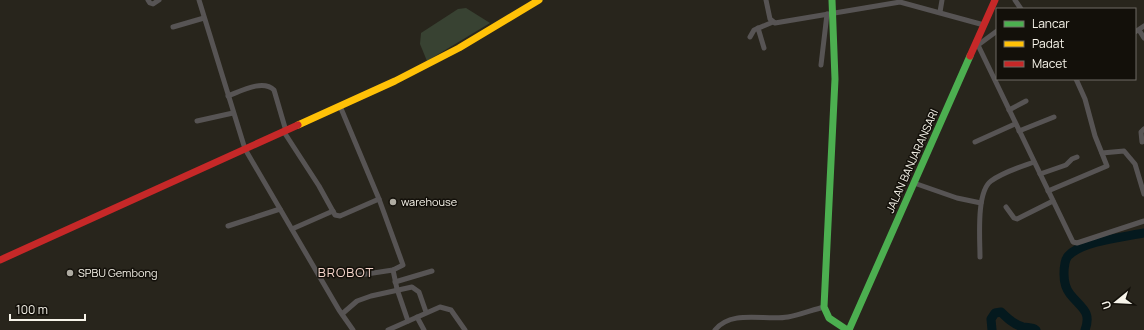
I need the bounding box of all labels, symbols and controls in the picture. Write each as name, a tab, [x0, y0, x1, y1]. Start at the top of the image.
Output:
legend	[996, 8, 1136, 80]
text: Lancar	[1032, 15, 1070, 32]
text: Padat	[1032, 35, 1064, 52]
text: Macet	[1032, 55, 1067, 72]
street label: JALAN BANJARANSARI	[882, 107, 941, 215]
place label: warehouse	[401, 194, 458, 209]
marker: warehouse	[388, 197, 398, 207]
district label: BROBOT	[318, 263, 374, 281]
place label: SPBU Gembong	[78, 265, 158, 280]
marker: SPBU Gembong	[65, 268, 75, 278]
north arrow	[1096, 282, 1136, 322]
scale bar	[10, 296, 85, 322]
text: U	[1098, 299, 1114, 311]
text: 100 m	[16, 301, 48, 318]

